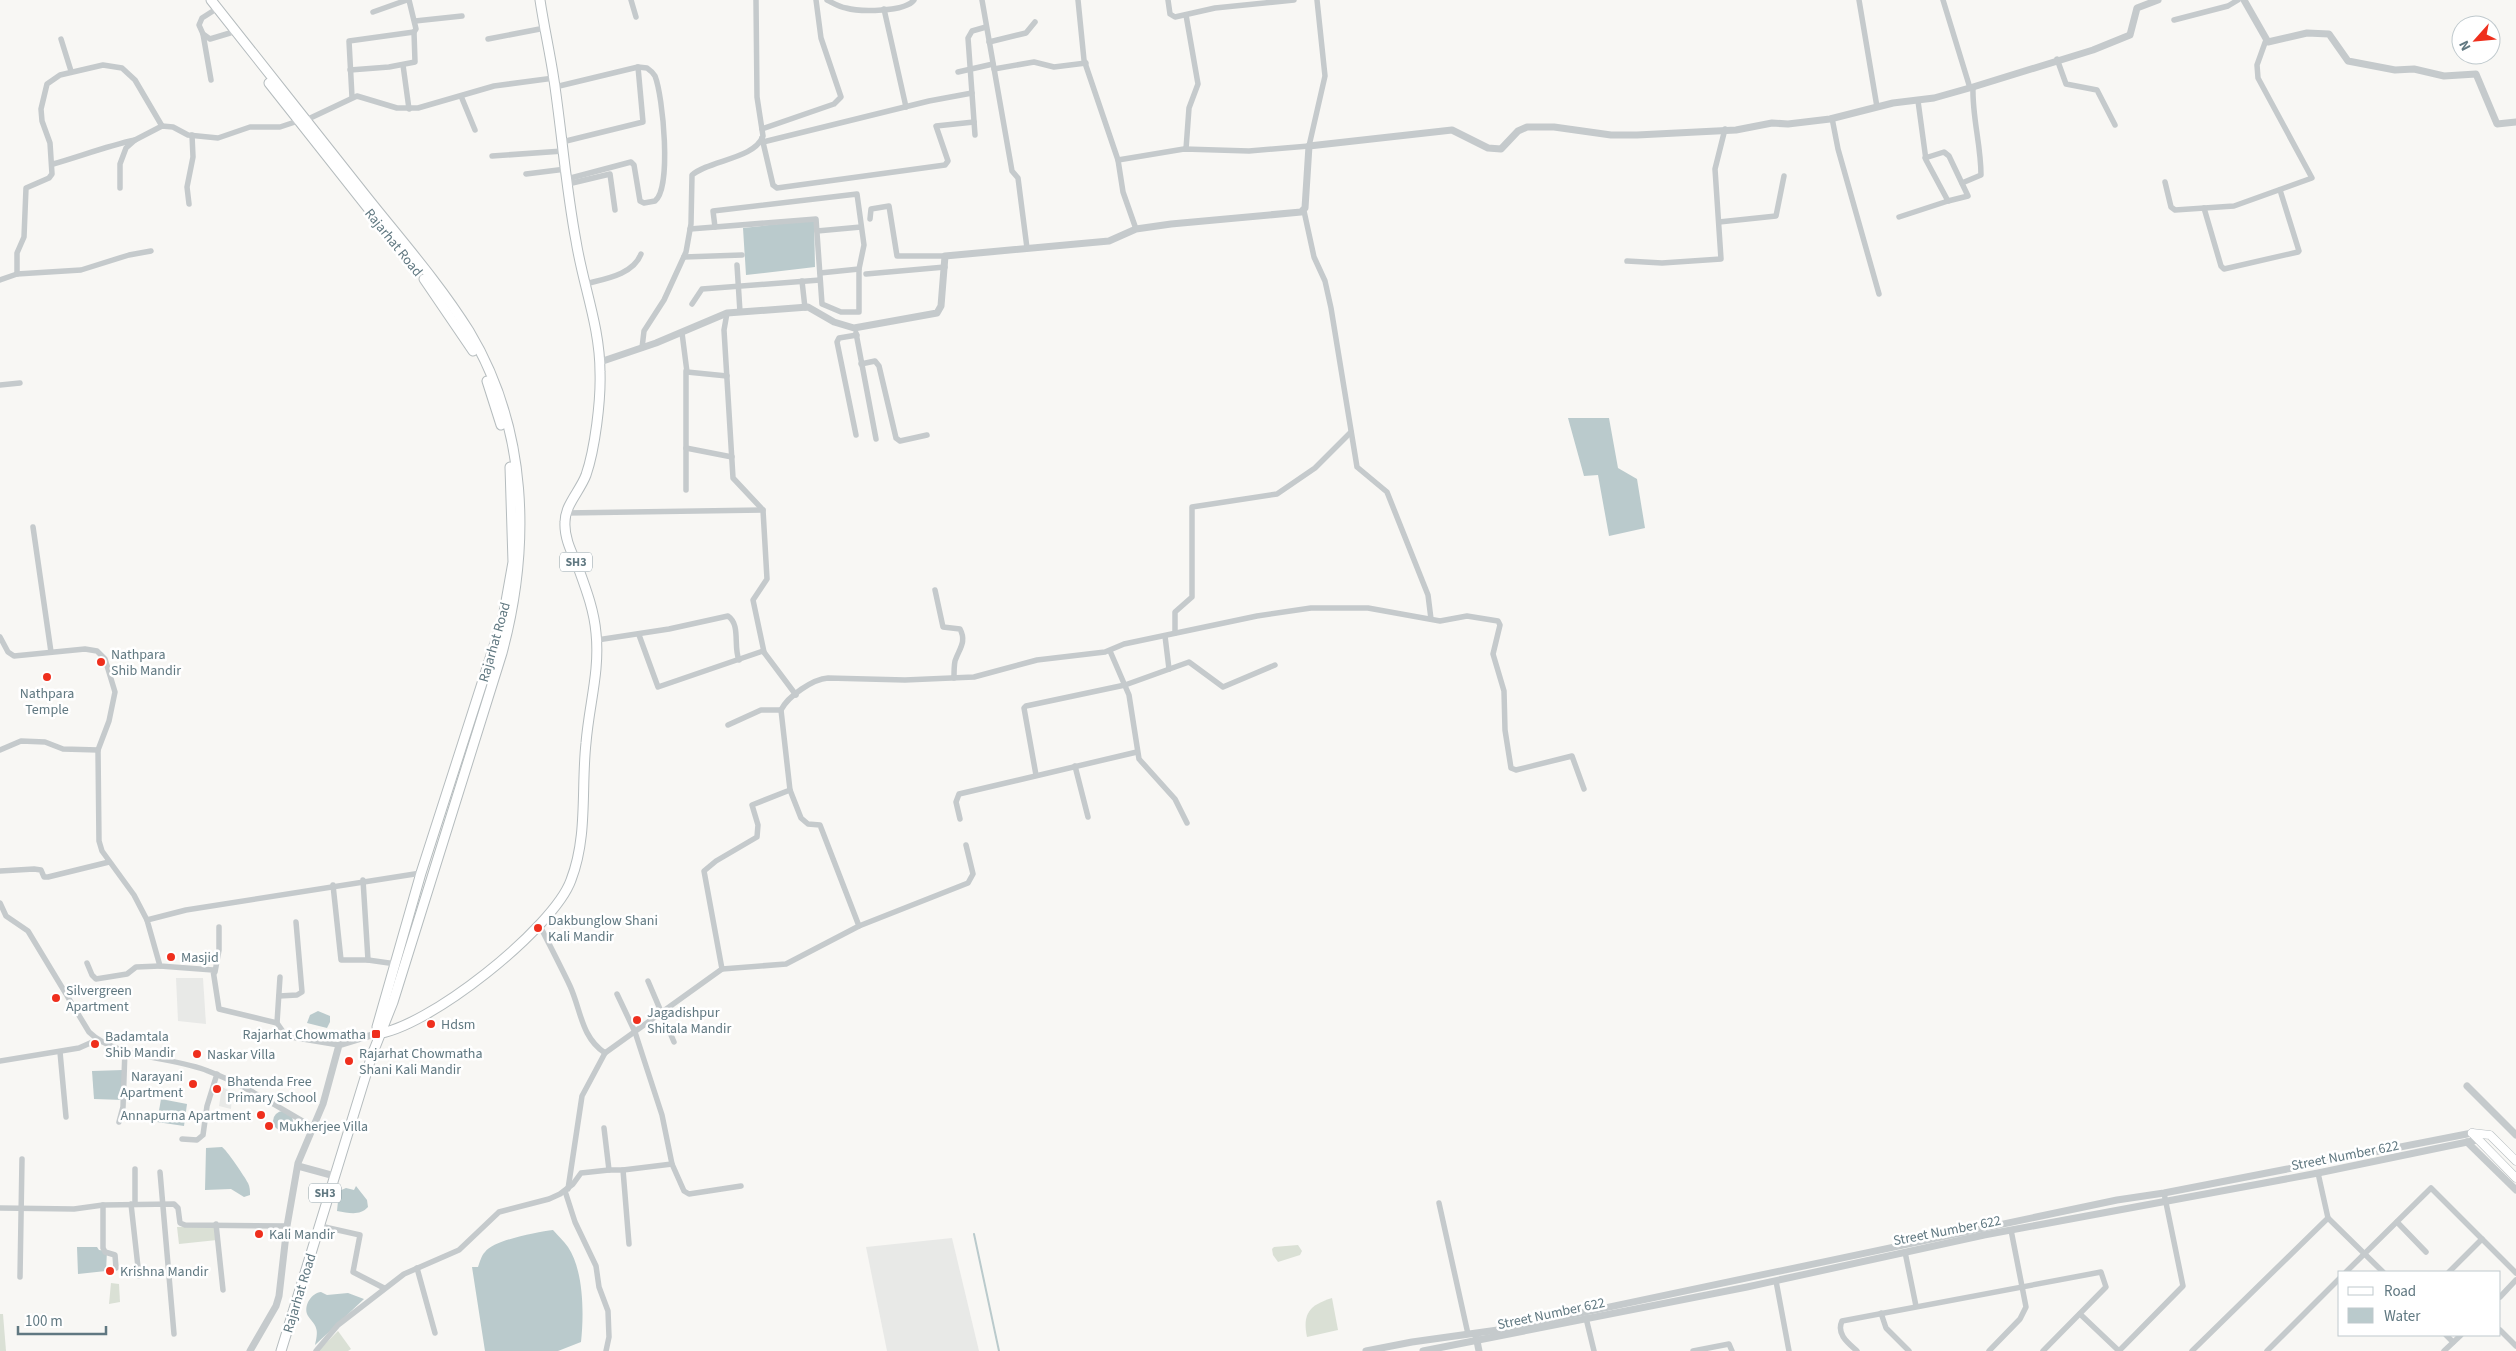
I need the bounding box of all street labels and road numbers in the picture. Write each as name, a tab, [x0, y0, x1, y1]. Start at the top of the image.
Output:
street label: Rajarhat Road	[360, 204, 427, 281]
road number: SH3	[560, 552, 592, 572]
street label: Rajarhat Road	[474, 600, 516, 685]
street label: Street Number 622	[2290, 1136, 2401, 1176]
road number: SH3	[309, 1184, 341, 1202]
street label: Street Number 622	[1892, 1211, 2003, 1251]
street label: Rajarhat Road	[278, 1251, 322, 1336]
street label: Street Number 622	[1496, 1293, 1607, 1335]

